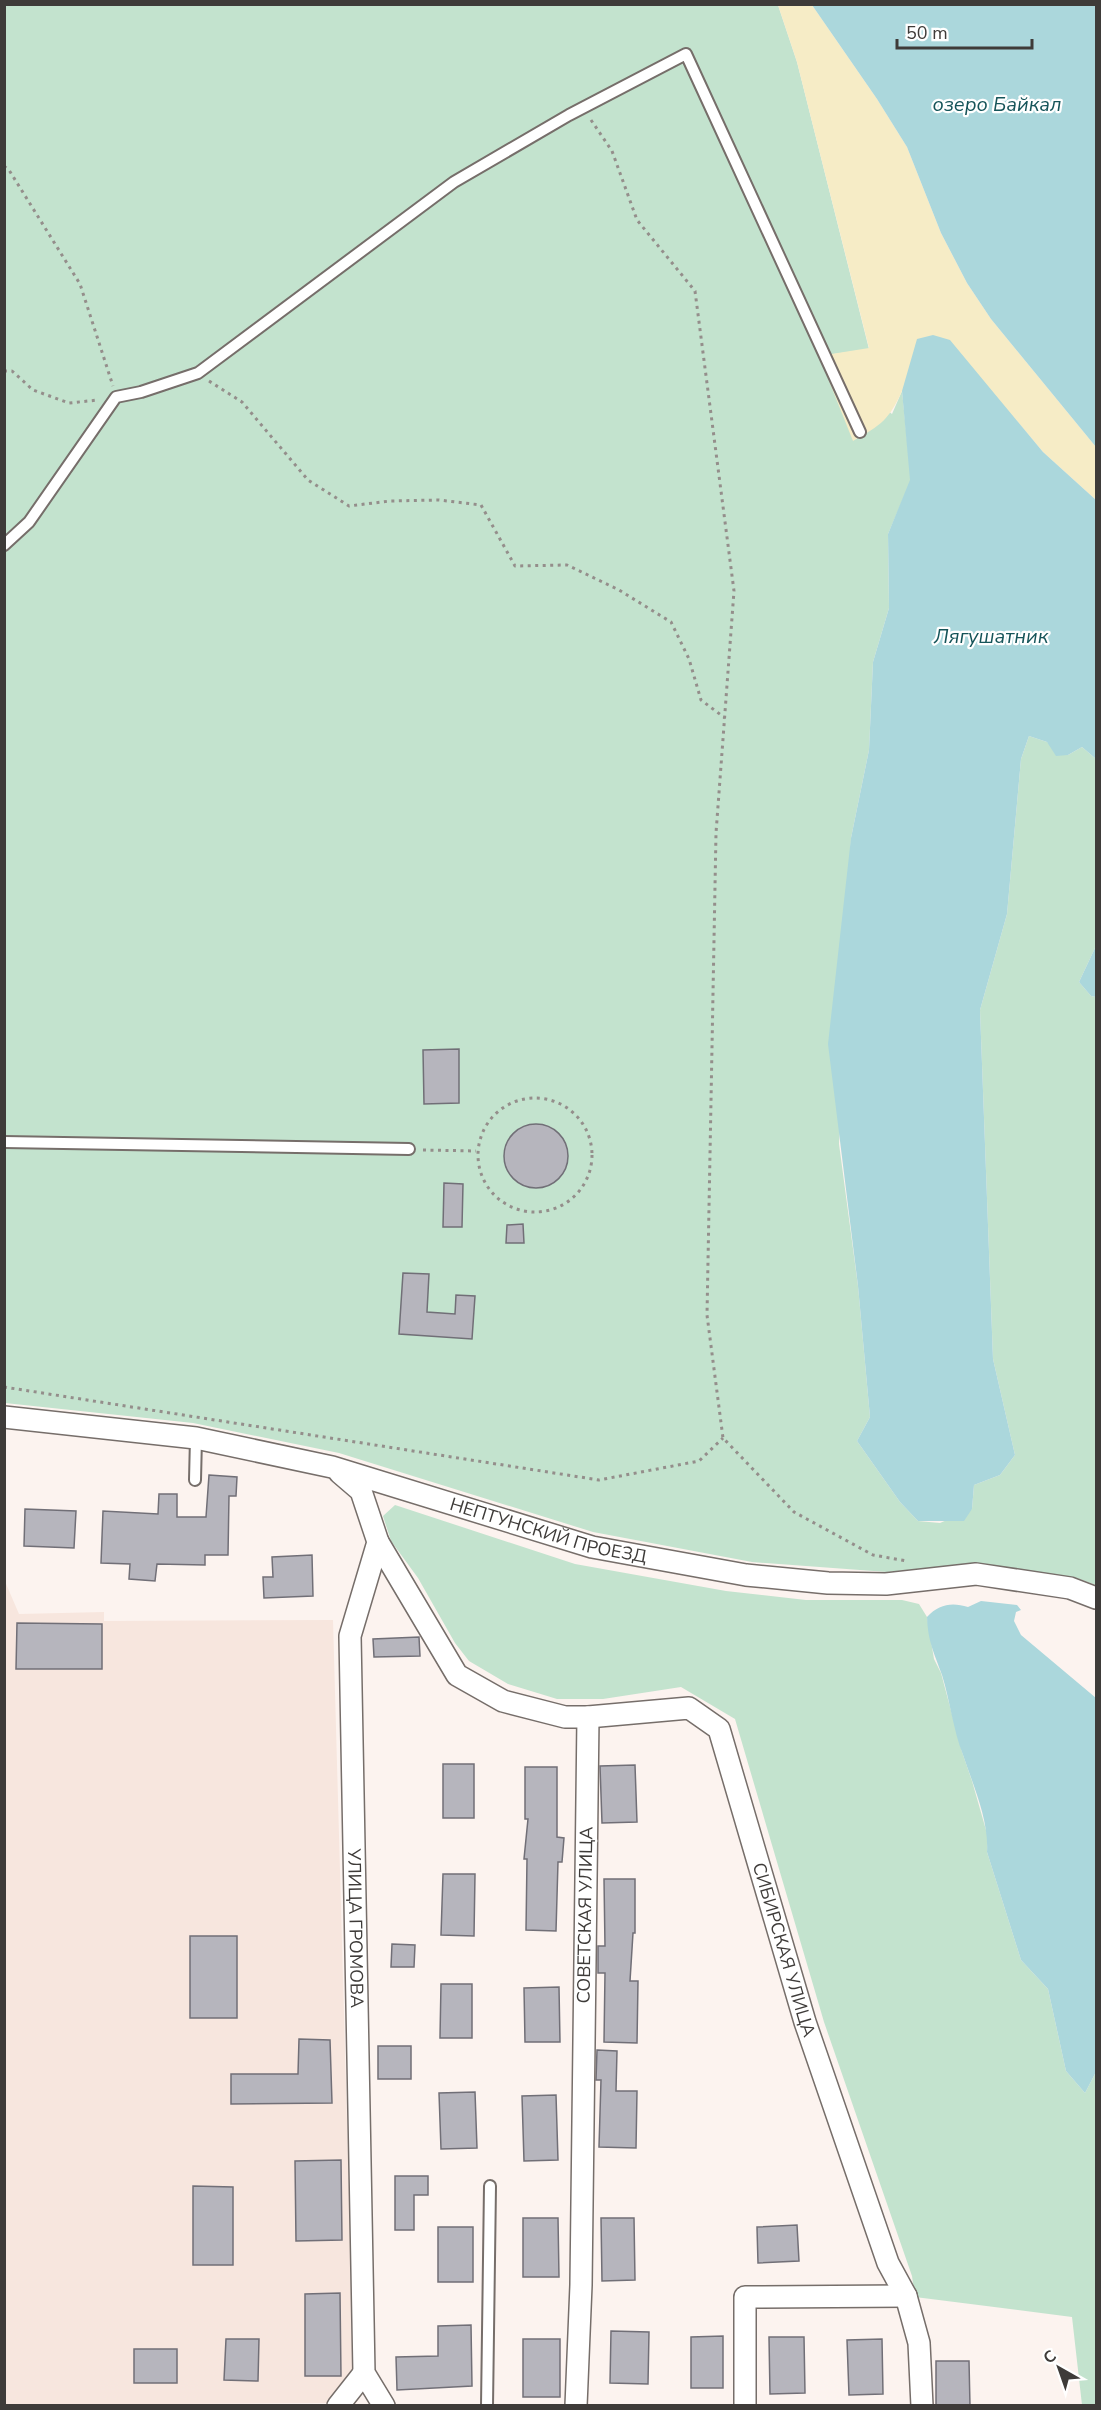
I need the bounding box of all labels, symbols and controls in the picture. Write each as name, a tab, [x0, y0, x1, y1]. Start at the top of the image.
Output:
scale bar	[897, 12, 1032, 50]
text: 50 m	[906, 21, 948, 45]
water label: озеро Байкал	[933, 91, 1061, 118]
water label: Лягушатник	[933, 623, 1049, 650]
street label: НЕПТУНСКИЙ ПРОЕЗД	[447, 1492, 649, 1569]
street label: СОВЕТСКАЯ УЛИЦА	[571, 1826, 599, 2004]
street label: УЛИЦА ГРОМОВА	[342, 1848, 369, 2008]
street label: СИБИРСКАЯ УЛИЦА	[747, 1860, 821, 2040]
north arrow	[1029, 2338, 1089, 2398]
text: С	[1039, 2345, 1061, 2369]

